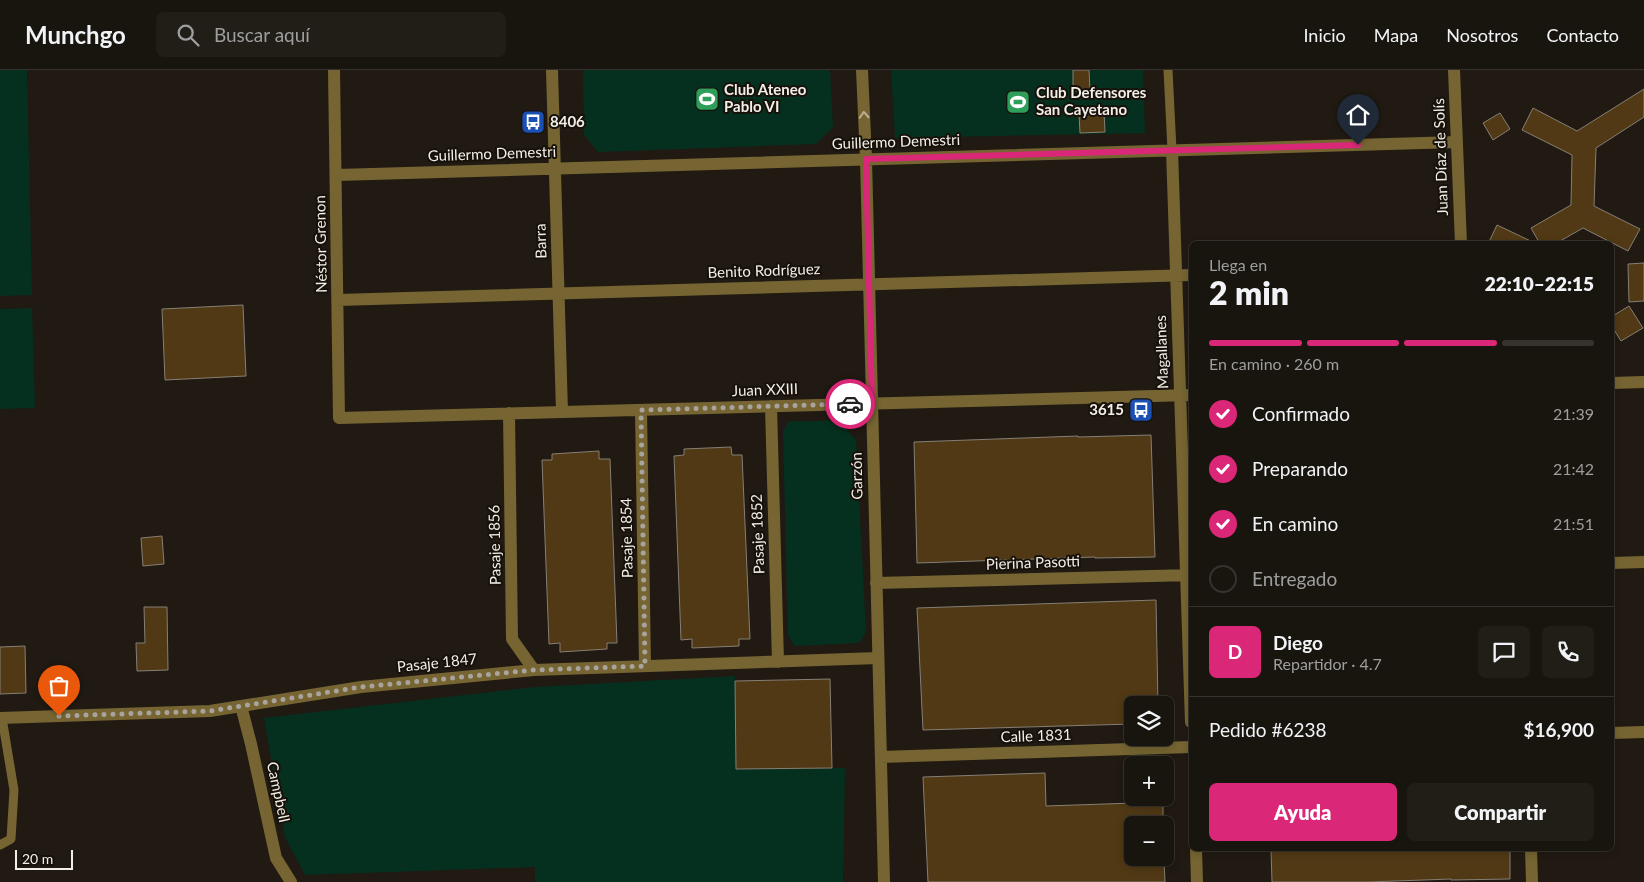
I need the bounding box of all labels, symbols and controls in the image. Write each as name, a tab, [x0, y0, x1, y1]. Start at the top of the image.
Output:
search box	[156, 12, 506, 57]
text: Munchgo	[25, 20, 126, 49]
icon: search	[174, 21, 202, 49]
text: Buscar aquí	[214, 23, 310, 46]
text: Inicio	[1303, 24, 1346, 46]
text: Mapa	[1374, 24, 1418, 46]
text: Nosotros	[1446, 24, 1518, 46]
text: Contacto	[1546, 24, 1619, 46]
place label: Club Ateneo Pablo VI	[724, 80, 807, 115]
place label: Club Defensores San Cayetano	[1036, 83, 1147, 118]
sports icon: Club Ateneo Pablo VI	[694, 86, 720, 112]
sports icon: Club Defensores San Cayetano	[1005, 89, 1031, 115]
pin	[1337, 94, 1379, 145]
street label: Juan Díaz de Solís	[1429, 98, 1451, 216]
icon: home	[1344, 101, 1372, 129]
bus stop icon: 8406	[520, 109, 546, 135]
one-way arrow	[859, 110, 870, 118]
place label: 8406	[550, 112, 585, 130]
street label: Guillermo Demestri	[832, 130, 960, 152]
street label: Guillermo Demestri	[428, 142, 556, 164]
street label: Néstor Grenon	[310, 195, 330, 293]
street label: Barra	[530, 223, 550, 259]
text: Llega en	[1209, 255, 1267, 274]
street label: Benito Rodríguez	[707, 259, 821, 281]
text: 22:10–22:15	[1485, 272, 1594, 295]
text: 2 min	[1209, 273, 1289, 312]
street label: Magallanes	[1151, 315, 1171, 389]
text: En camino · 260 m	[1209, 354, 1339, 373]
street label: Juan XXIII	[732, 379, 798, 399]
courier	[825, 379, 875, 429]
icon: car	[836, 390, 864, 418]
bus stop icon: 3615	[1128, 397, 1154, 423]
place label: 3615	[1089, 400, 1124, 418]
icon: check	[1209, 400, 1237, 428]
text: Confirmado	[1252, 402, 1350, 425]
text: 21:39	[1553, 404, 1594, 423]
street label: Garzón	[847, 452, 865, 500]
icon: check	[1209, 455, 1237, 483]
text: Preparando	[1252, 457, 1348, 480]
text: 21:42	[1553, 459, 1594, 478]
street label: Pasaje 1852	[747, 494, 767, 574]
street label: Pasaje 1854	[616, 497, 636, 578]
street label: Pasaje 1856	[484, 504, 504, 585]
icon: check	[1209, 510, 1237, 538]
text: En camino	[1252, 512, 1338, 535]
text: 21:51	[1553, 514, 1594, 533]
street label: Pierina Pasotti	[986, 551, 1080, 573]
text: Entregado	[1252, 567, 1337, 590]
button: chat	[1478, 626, 1530, 678]
button: phone	[1542, 626, 1594, 678]
text: Diego	[1273, 631, 1323, 654]
text: D	[1228, 640, 1242, 663]
street label: Pasaje 1847	[396, 649, 478, 675]
text: Repartidor · 4.7	[1273, 654, 1382, 673]
pin	[38, 665, 80, 716]
icon: bag	[45, 672, 73, 700]
map controls	[1124, 696, 1174, 866]
button: layers	[1124, 696, 1174, 746]
text: Pedido #6238	[1209, 718, 1327, 741]
text: $16,900	[1523, 718, 1594, 741]
street label: Calle 1831	[1000, 725, 1072, 745]
button: +	[1124, 756, 1174, 806]
street label: Campbell	[264, 760, 294, 824]
button: Ayuda	[1209, 783, 1397, 841]
button: Compartir	[1407, 783, 1594, 841]
button: −	[1124, 816, 1174, 866]
scale bar	[15, 847, 72, 870]
text: 20 m	[22, 850, 53, 867]

